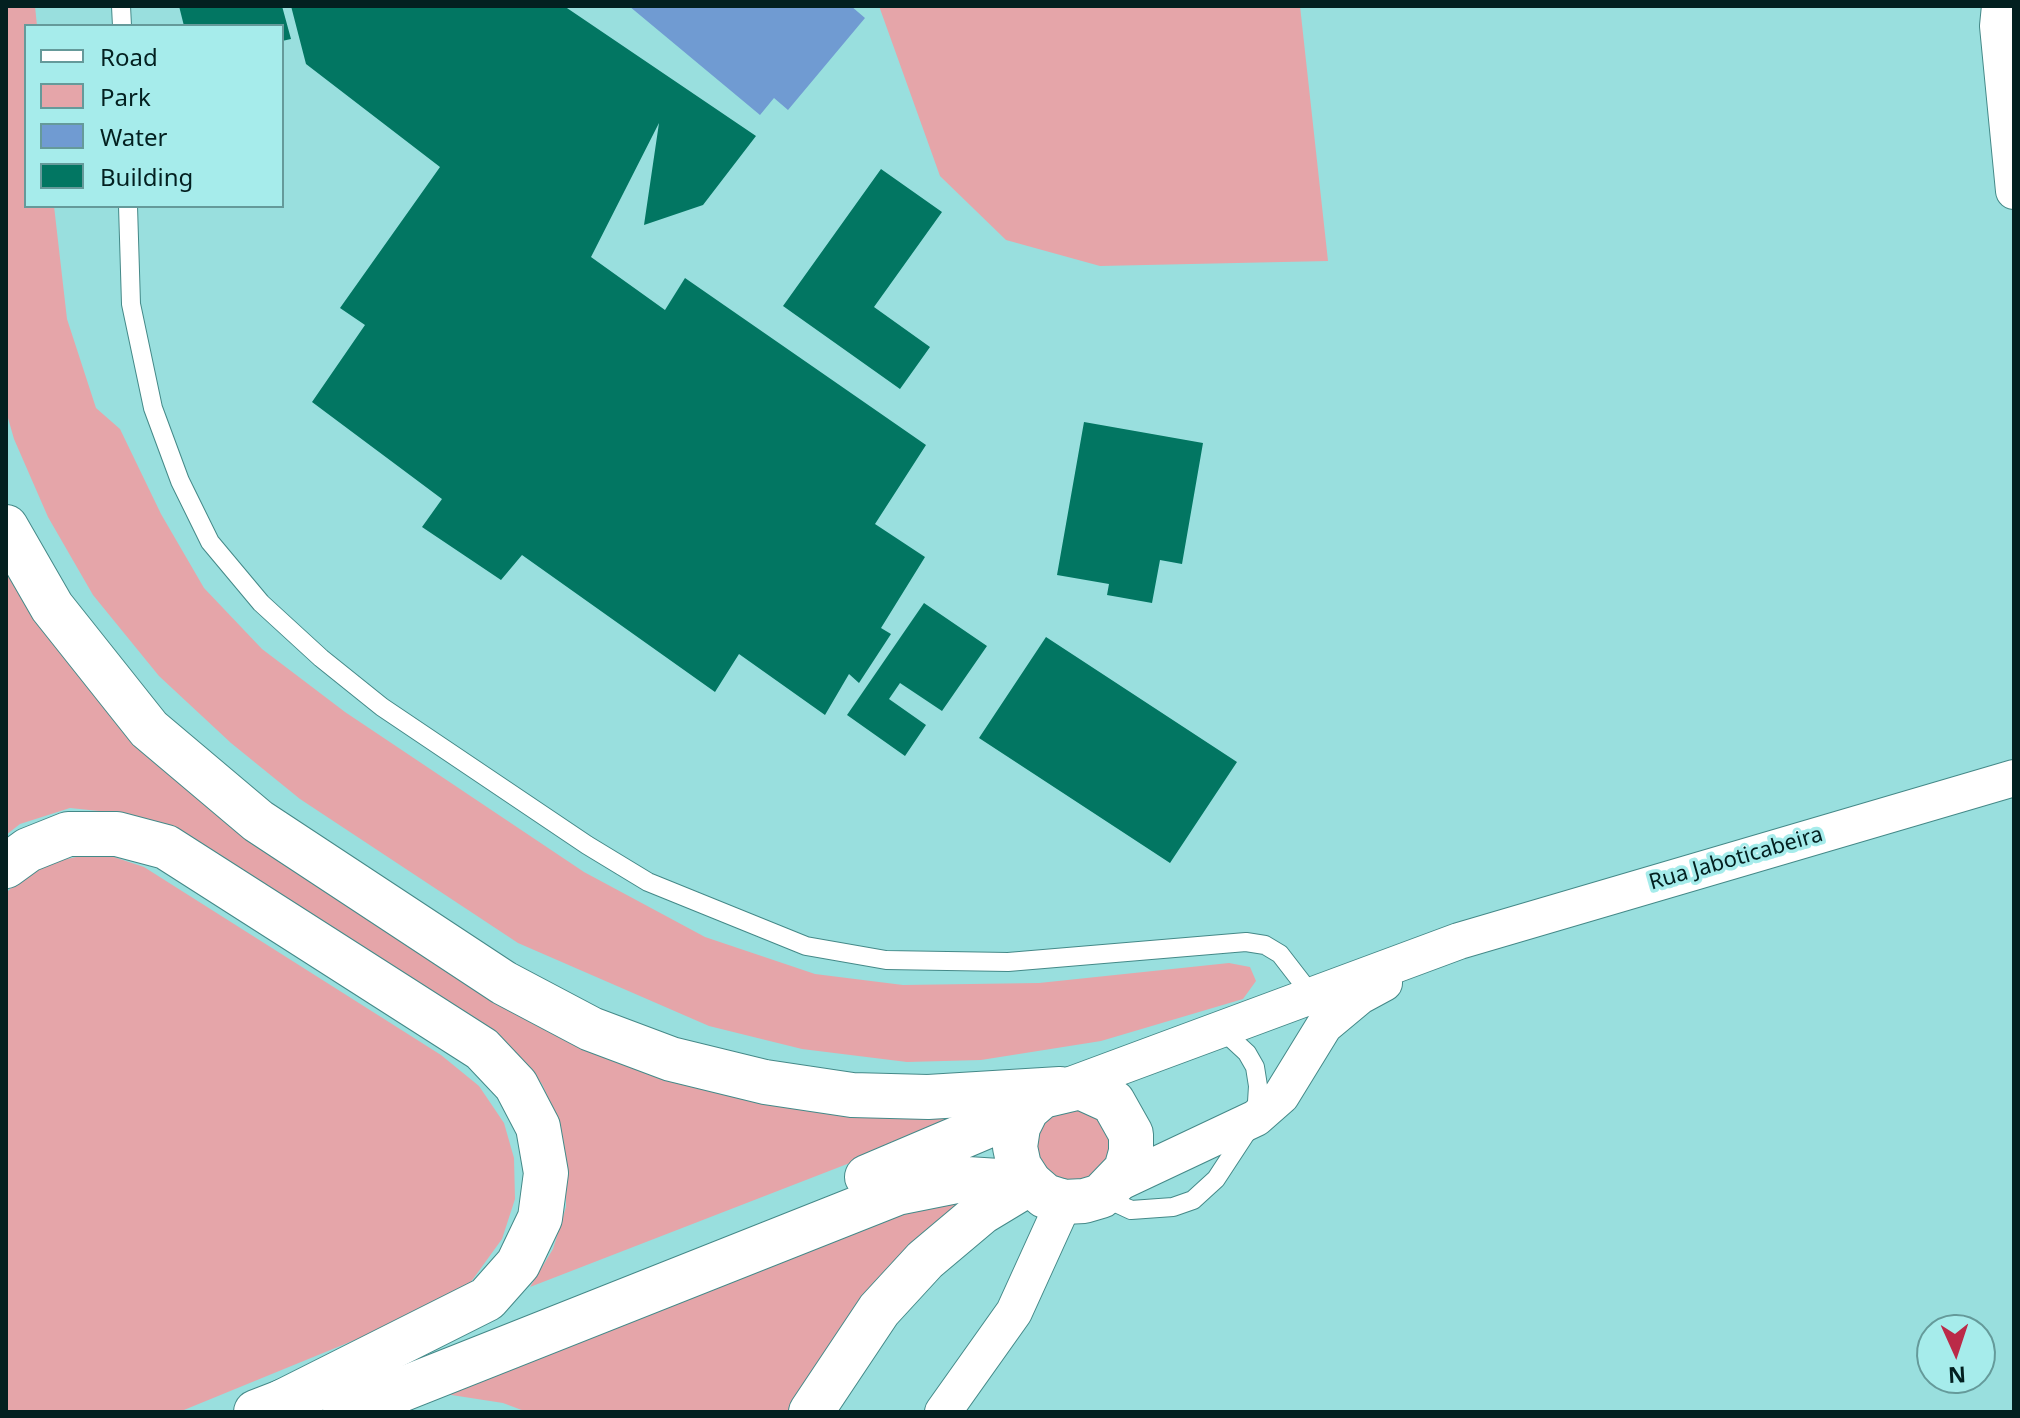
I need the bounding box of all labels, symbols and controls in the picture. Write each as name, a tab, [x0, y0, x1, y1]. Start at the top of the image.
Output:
legend	[24, 24, 284, 208]
text: Road	[100, 40, 158, 73]
text: Park	[100, 80, 151, 113]
text: Water	[100, 120, 167, 153]
text: Building	[100, 160, 193, 193]
street label: Rua Jaboticabeira	[1646, 822, 1826, 896]
north arrow	[1916, 1314, 1996, 1394]
text: N	[1947, 1361, 1967, 1391]

